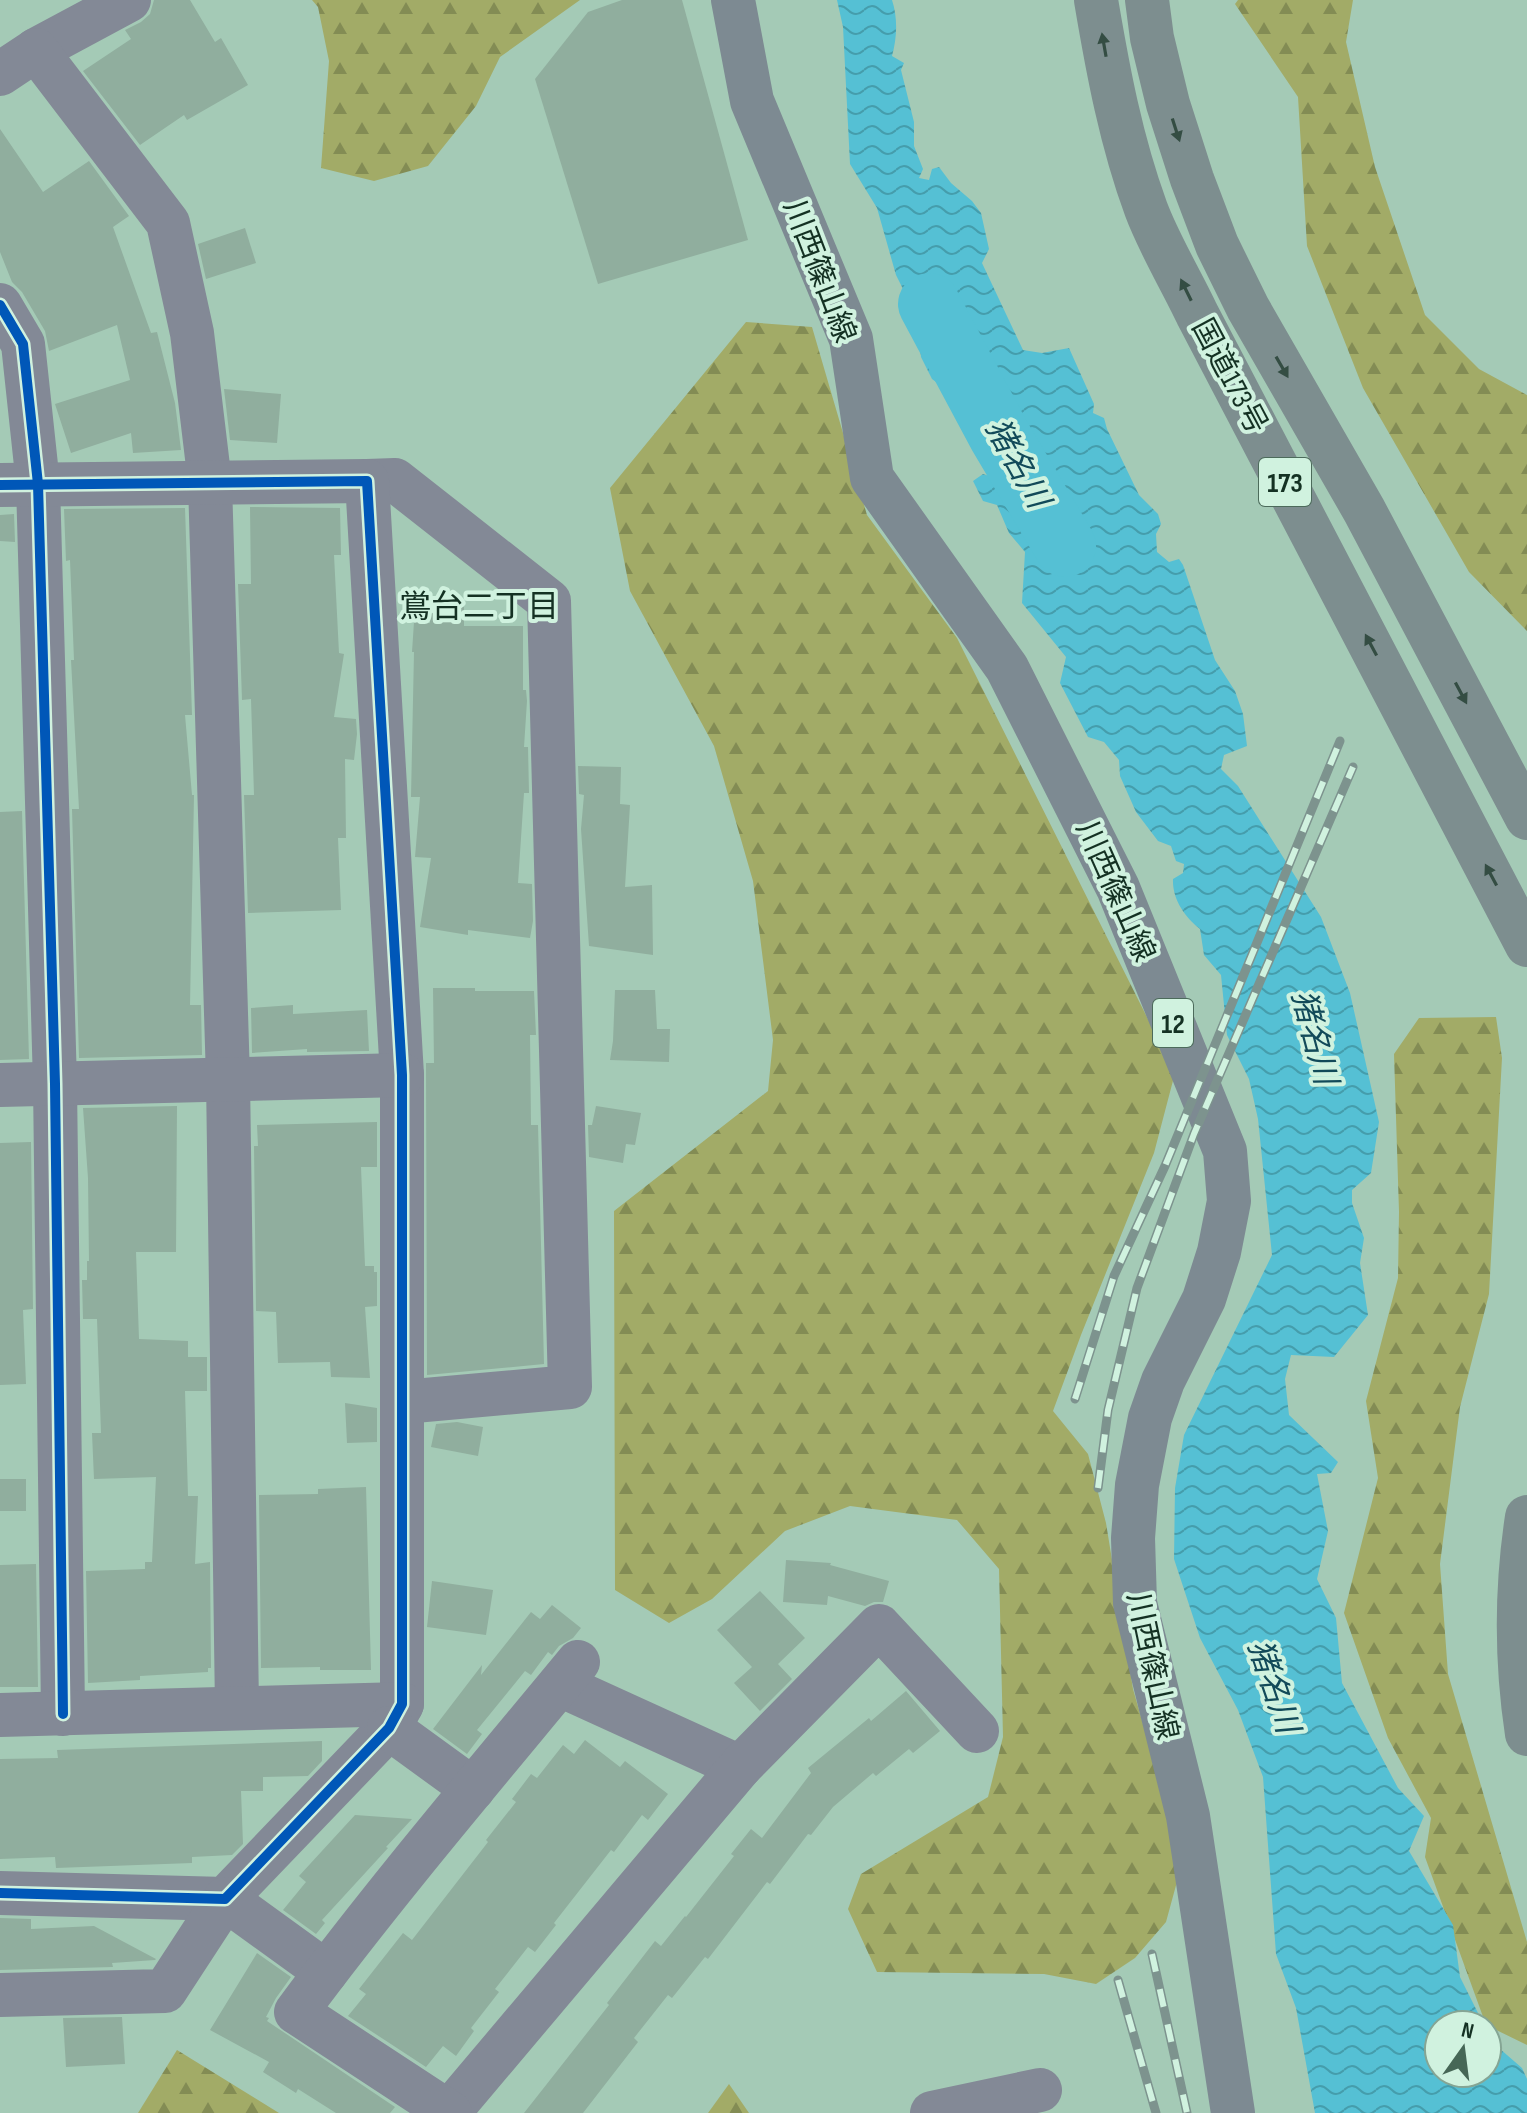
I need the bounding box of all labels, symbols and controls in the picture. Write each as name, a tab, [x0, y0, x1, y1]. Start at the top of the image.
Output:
one-way arrow	[1097, 32, 1109, 57]
one-way arrow	[1171, 119, 1183, 143]
street label: 川西篠山線	[775, 195, 863, 348]
one-way arrow	[1179, 279, 1193, 302]
street label: 国道173号	[1184, 313, 1274, 440]
one-way arrow	[1275, 356, 1289, 378]
water label: 猪名川	[976, 412, 1058, 518]
road number: 173	[1259, 458, 1311, 506]
district label: 鴬台二丁目	[399, 588, 559, 627]
one-way arrow	[1364, 634, 1378, 656]
one-way arrow	[1454, 682, 1467, 705]
street label: 川西篠山線	[1068, 816, 1162, 967]
one-way arrow	[1484, 864, 1497, 887]
water label: 猪名川	[1282, 986, 1346, 1092]
road number: 12	[1153, 999, 1193, 1047]
street label: 川西篠山線	[1119, 1589, 1185, 1743]
water label: 猪名川	[1239, 1635, 1308, 1741]
north arrow	[1423, 2009, 1503, 2089]
text: N	[1459, 2017, 1476, 2046]

